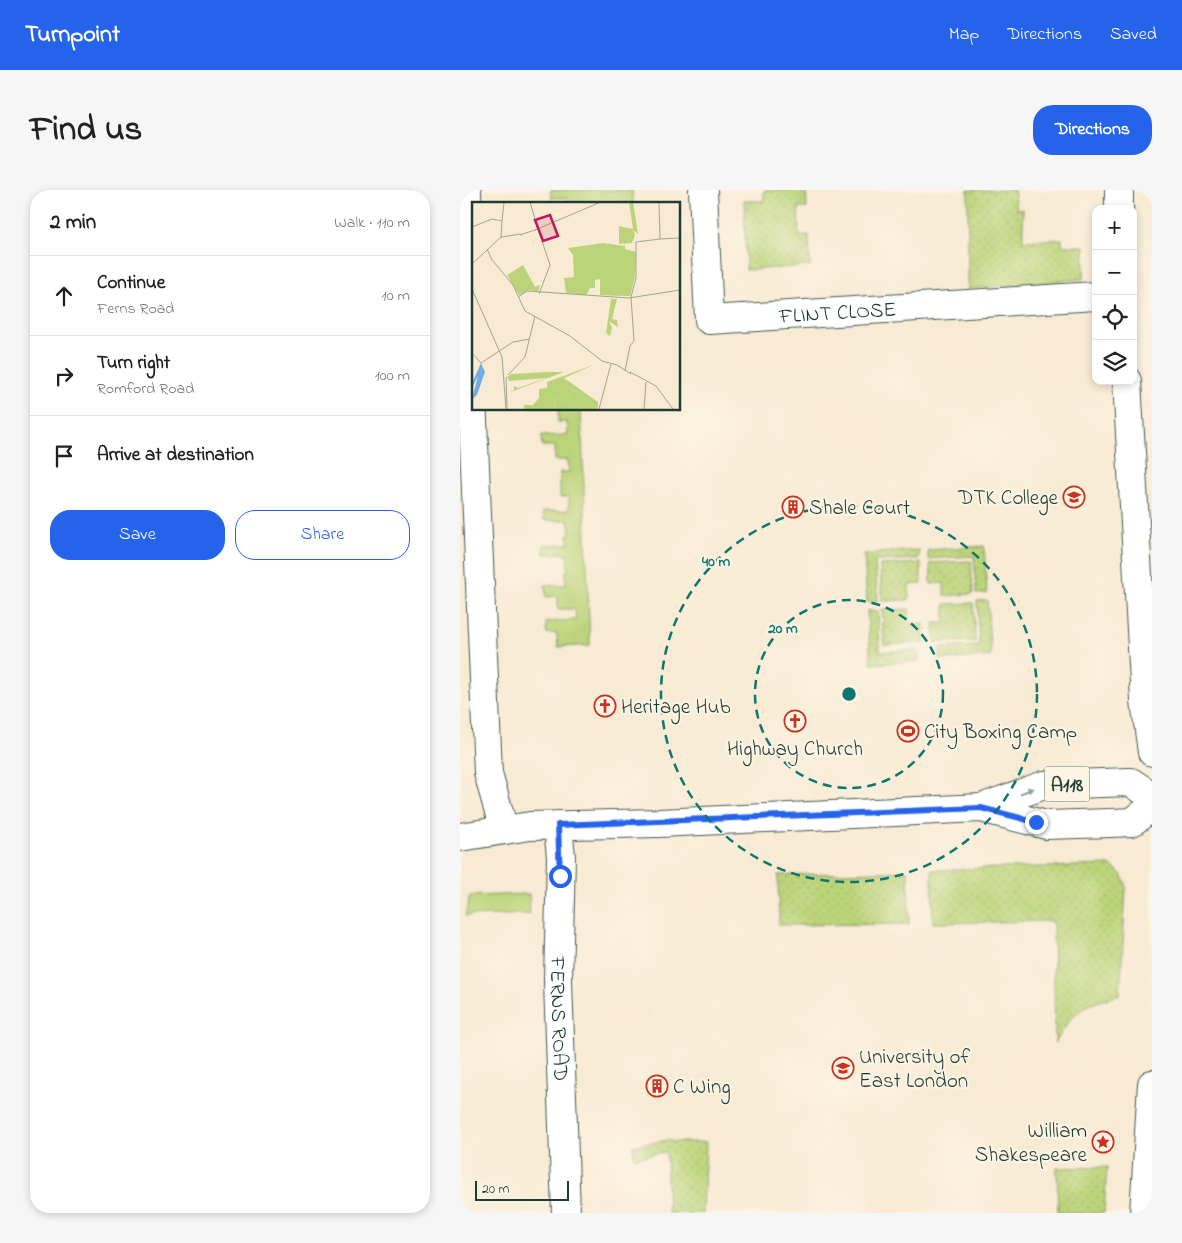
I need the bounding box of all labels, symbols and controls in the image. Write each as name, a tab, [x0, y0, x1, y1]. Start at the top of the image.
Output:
text: Turnpoint	[25, 18, 120, 53]
text: Map	[949, 22, 979, 48]
text: Directions	[1007, 22, 1082, 48]
text: Saved	[1110, 22, 1157, 48]
text: Find us	[30, 105, 142, 156]
button: Directions	[1033, 105, 1152, 155]
inset map	[472, 202, 680, 410]
map controls	[1092, 205, 1137, 385]
button: +	[1092, 205, 1137, 250]
text: 2 min	[50, 208, 96, 238]
text: Walk · 110 m	[334, 211, 410, 235]
button: −	[1092, 250, 1137, 295]
text: Continue	[97, 270, 165, 297]
icon: ahead	[50, 282, 78, 310]
text: 10 m	[382, 284, 410, 308]
street label: FLINT CLOSE	[777, 295, 897, 333]
button: locate	[1092, 295, 1137, 340]
text: Ferns Road	[97, 297, 174, 321]
button: layers	[1092, 340, 1137, 385]
text: Turn right	[97, 350, 170, 377]
icon: right	[50, 362, 78, 390]
text: 100 m	[375, 364, 410, 388]
text: Romford Road	[97, 377, 194, 401]
icon: arrive	[50, 442, 78, 470]
text: Arrive at destination	[97, 442, 254, 469]
place label: DTK College	[957, 484, 1059, 516]
school or university icon: DTK College	[1062, 485, 1086, 509]
place label: Shale Court	[809, 494, 910, 524]
building icon: Shale Court	[781, 495, 805, 519]
button: Save	[50, 510, 225, 560]
button: Share	[235, 510, 410, 560]
text: 40 m	[701, 551, 730, 573]
text: 20 m	[767, 618, 798, 640]
centre of rings	[840, 685, 858, 703]
place label: Heritage Hub	[621, 693, 731, 725]
church icon: Heritage Hub	[593, 694, 617, 718]
church icon: Highway Church	[783, 709, 807, 733]
place label: City Boxing Camp	[924, 718, 1077, 750]
sports icon: City Boxing Camp	[896, 719, 920, 743]
place label: Highway Church	[727, 735, 863, 767]
road number: A118	[1044, 766, 1090, 802]
one-way arrow	[1020, 787, 1035, 795]
route end	[1025, 811, 1048, 834]
route start	[549, 865, 572, 888]
street label: FERNS ROAD	[541, 955, 574, 1082]
place label: University of East London	[859, 1043, 970, 1097]
school or university icon: University of East London	[831, 1056, 855, 1080]
place label: C Wing	[673, 1073, 731, 1105]
building icon: C Wing	[645, 1074, 669, 1098]
place label: William Shakespeare	[975, 1117, 1088, 1171]
place icon: William Shakespeare	[1091, 1130, 1115, 1154]
scale bar	[475, 1178, 569, 1201]
text: 20 m	[482, 1179, 509, 1200]

